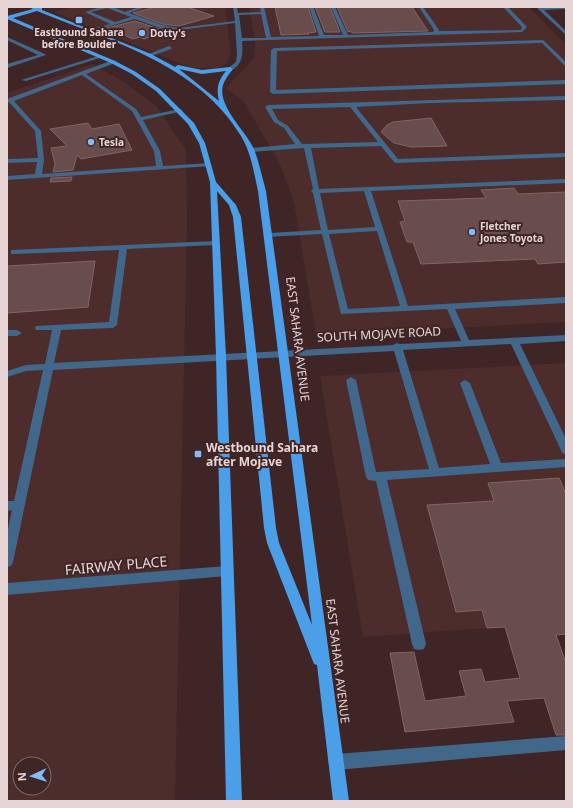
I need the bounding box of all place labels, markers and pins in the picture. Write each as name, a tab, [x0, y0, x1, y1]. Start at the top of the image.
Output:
marker: Eastbound Sahara before Boulder	[74, 15, 84, 25]
place label: Eastbound Sahara before Boulder	[34, 25, 124, 51]
place label: Dotty's	[150, 26, 186, 40]
marker: Dotty's	[137, 28, 147, 38]
place label: Tesla	[99, 135, 124, 149]
marker: Tesla	[86, 137, 96, 147]
place label: Fletcher Jones Toyota	[479, 219, 543, 245]
marker: Fletcher Jones Toyota	[467, 227, 477, 237]
place label: Westbound Sahara after Mojave	[206, 439, 318, 470]
marker: Westbound Sahara after Mojave	[193, 449, 203, 459]

